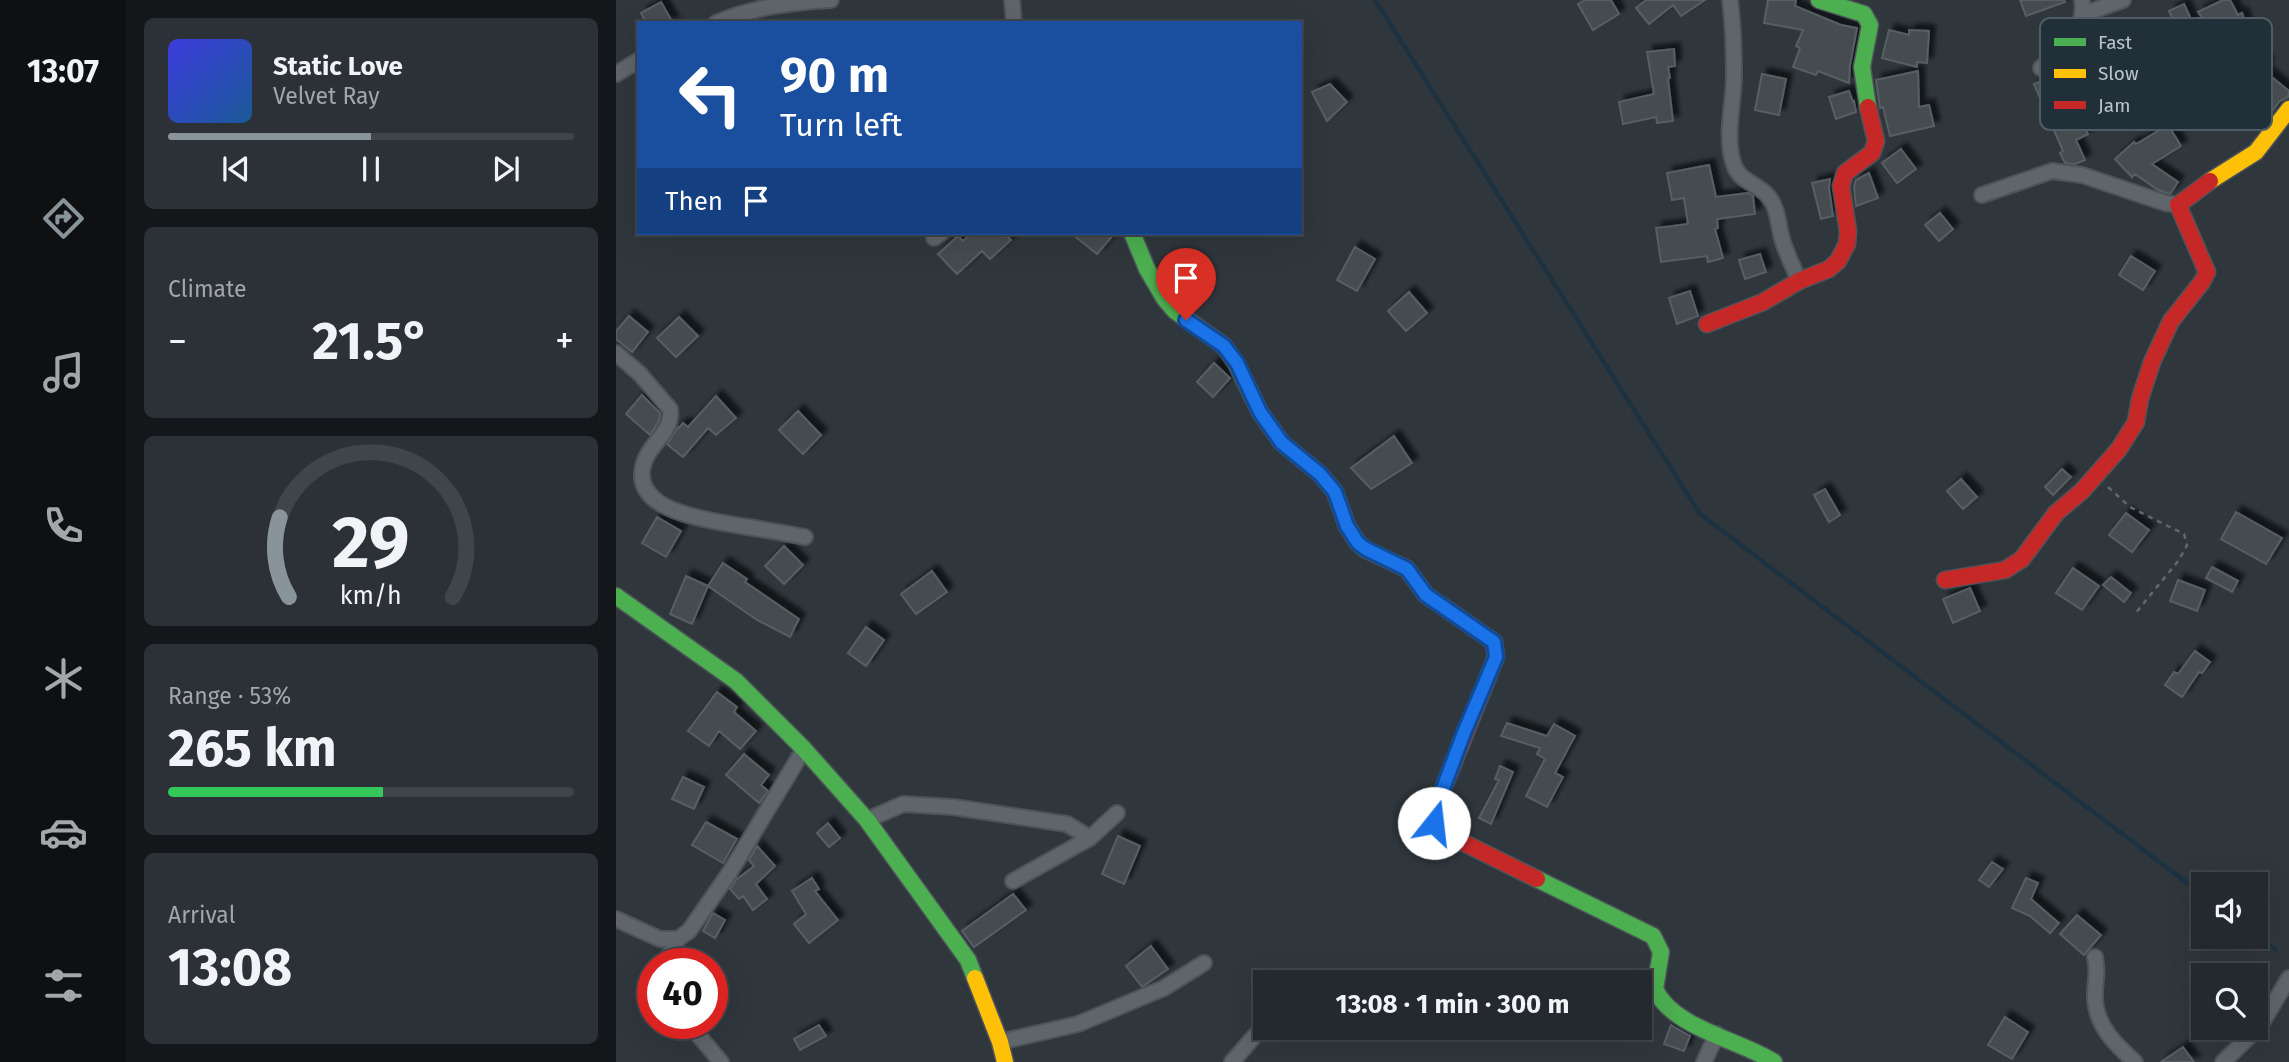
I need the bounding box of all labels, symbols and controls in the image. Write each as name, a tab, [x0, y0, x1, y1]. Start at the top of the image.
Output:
legend	[2040, 18, 2272, 130]
text: Fast	[2098, 31, 2132, 54]
text: 90 m	[780, 46, 889, 105]
icon: left	[665, 49, 756, 140]
text: Static Love	[273, 51, 403, 82]
text: 13:07	[27, 52, 99, 90]
text: Slow	[2098, 62, 2139, 85]
text: Velvet Ray	[273, 82, 380, 110]
text: Jam	[2098, 94, 2130, 117]
text: Turn left	[780, 106, 902, 144]
icon: previous	[217, 150, 255, 188]
icon: pause	[352, 150, 390, 188]
icon: next	[487, 150, 525, 188]
icon: arrive	[737, 182, 775, 220]
text: Then	[665, 186, 723, 217]
icon: directions	[39, 194, 88, 243]
pin	[1156, 248, 1216, 320]
icon: arrive	[1167, 259, 1205, 297]
text: Climate	[168, 275, 247, 303]
text: 21.5°	[312, 310, 430, 373]
text: −	[168, 318, 187, 364]
text: +	[555, 318, 574, 364]
icon: music	[39, 348, 88, 397]
text: 29	[332, 499, 410, 586]
icon: phone	[39, 501, 88, 550]
text: km/h	[340, 581, 402, 611]
icon: climate	[39, 654, 88, 703]
text: Range · 53%	[168, 682, 291, 710]
text: 265 km	[168, 717, 337, 780]
position arrow	[1397, 786, 1471, 860]
icon: car	[39, 808, 88, 857]
map controls	[2191, 872, 2268, 1040]
button: sound	[2191, 872, 2268, 949]
text: Arrival	[168, 901, 235, 929]
text: 13:08	[168, 936, 292, 999]
speed limit sign: 40	[637, 948, 728, 1039]
icon: filters	[39, 961, 88, 1010]
button: search	[2191, 963, 2268, 1040]
text: 13:08 · 1 min · 300 m	[1336, 989, 1569, 1020]

